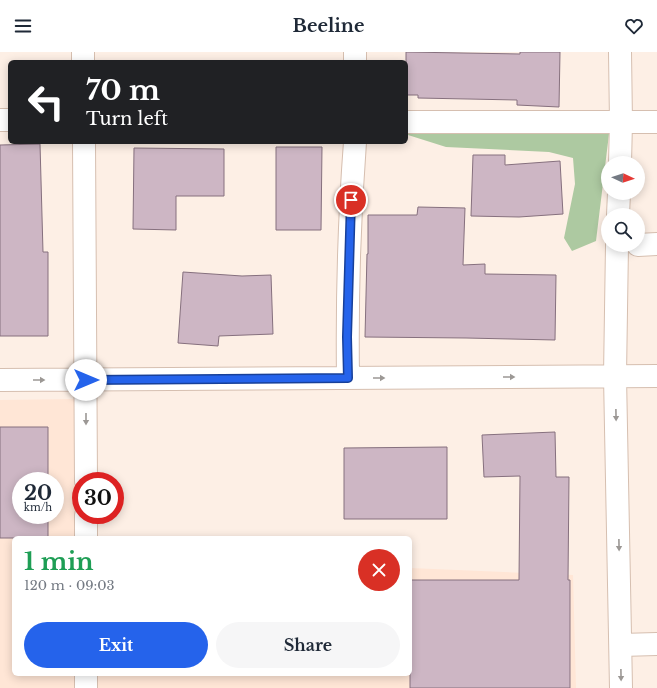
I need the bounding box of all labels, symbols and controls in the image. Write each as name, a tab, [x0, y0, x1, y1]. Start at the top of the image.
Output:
icon: menu	[12, 15, 34, 37]
text: Beeline	[293, 15, 364, 37]
icon: heart	[623, 15, 645, 37]
text: 70 m	[86, 73, 160, 108]
icon: left	[20, 76, 72, 128]
text: Turn left	[86, 108, 168, 130]
north arrow	[601, 156, 645, 200]
map controls	[601, 156, 645, 252]
pin	[334, 183, 368, 217]
icon: arrive	[340, 189, 362, 211]
button: search	[601, 208, 645, 252]
position arrow	[65, 359, 107, 401]
one-way arrow	[503, 374, 516, 380]
one-way arrow	[373, 375, 386, 381]
one-way arrow	[33, 377, 46, 383]
one-way arrow	[613, 409, 619, 422]
one-way arrow	[83, 413, 89, 426]
speed limit sign: 30	[72, 472, 124, 524]
text: 20	[24, 481, 52, 505]
text: km/h	[24, 501, 52, 514]
one-way arrow	[616, 539, 622, 552]
text: 1 min	[24, 547, 94, 576]
button: close	[358, 549, 400, 591]
text: 120 m · 09:03	[24, 577, 115, 594]
button: Exit	[24, 622, 208, 668]
button: Share	[216, 622, 400, 668]
one-way arrow	[618, 669, 624, 682]

